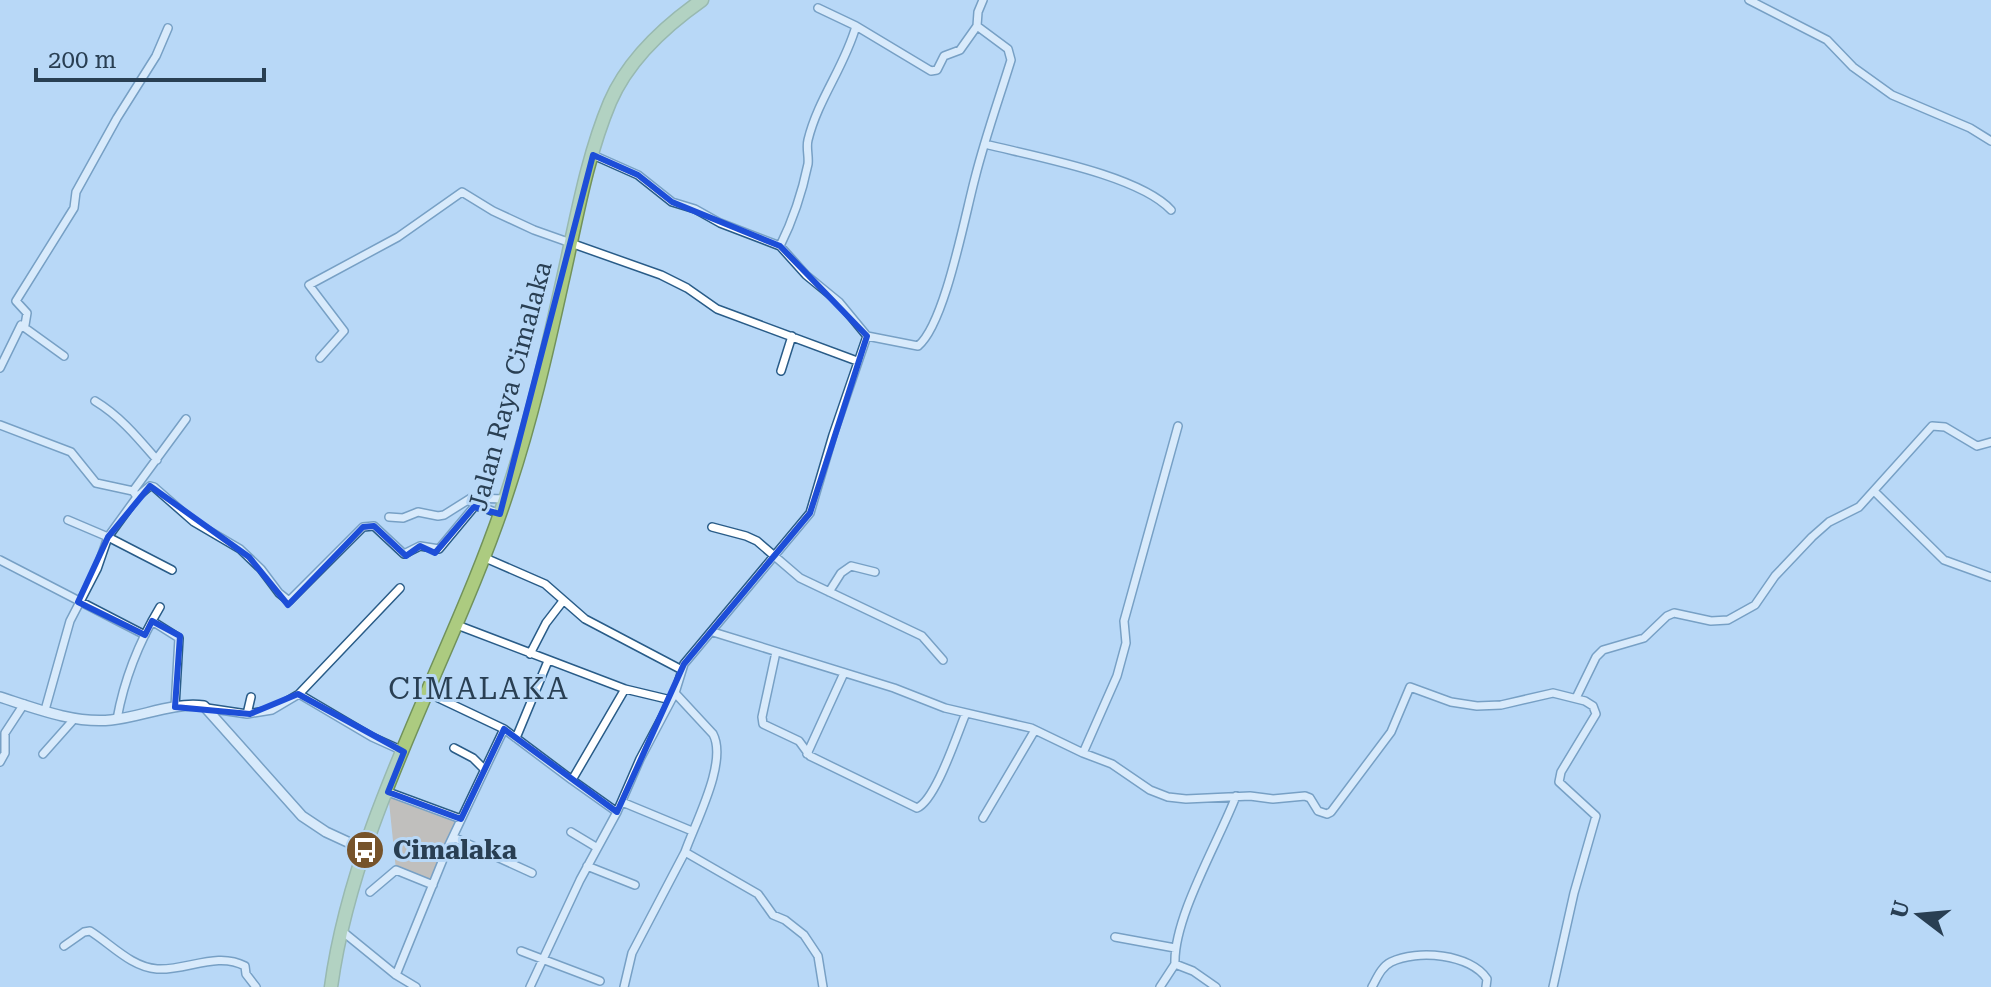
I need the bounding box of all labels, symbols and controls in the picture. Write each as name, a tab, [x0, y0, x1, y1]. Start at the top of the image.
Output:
scale bar	[36, 32, 264, 82]
text: 200 m	[48, 46, 116, 74]
street label: Jalan Raya Cimalaka	[462, 258, 558, 514]
district label: CIMALAKA	[388, 671, 570, 706]
bus stop icon: Cimalaka	[344, 829, 386, 871]
place label: Cimalaka	[393, 835, 517, 865]
north arrow	[1879, 875, 1959, 955]
text: U	[1886, 898, 1915, 921]

